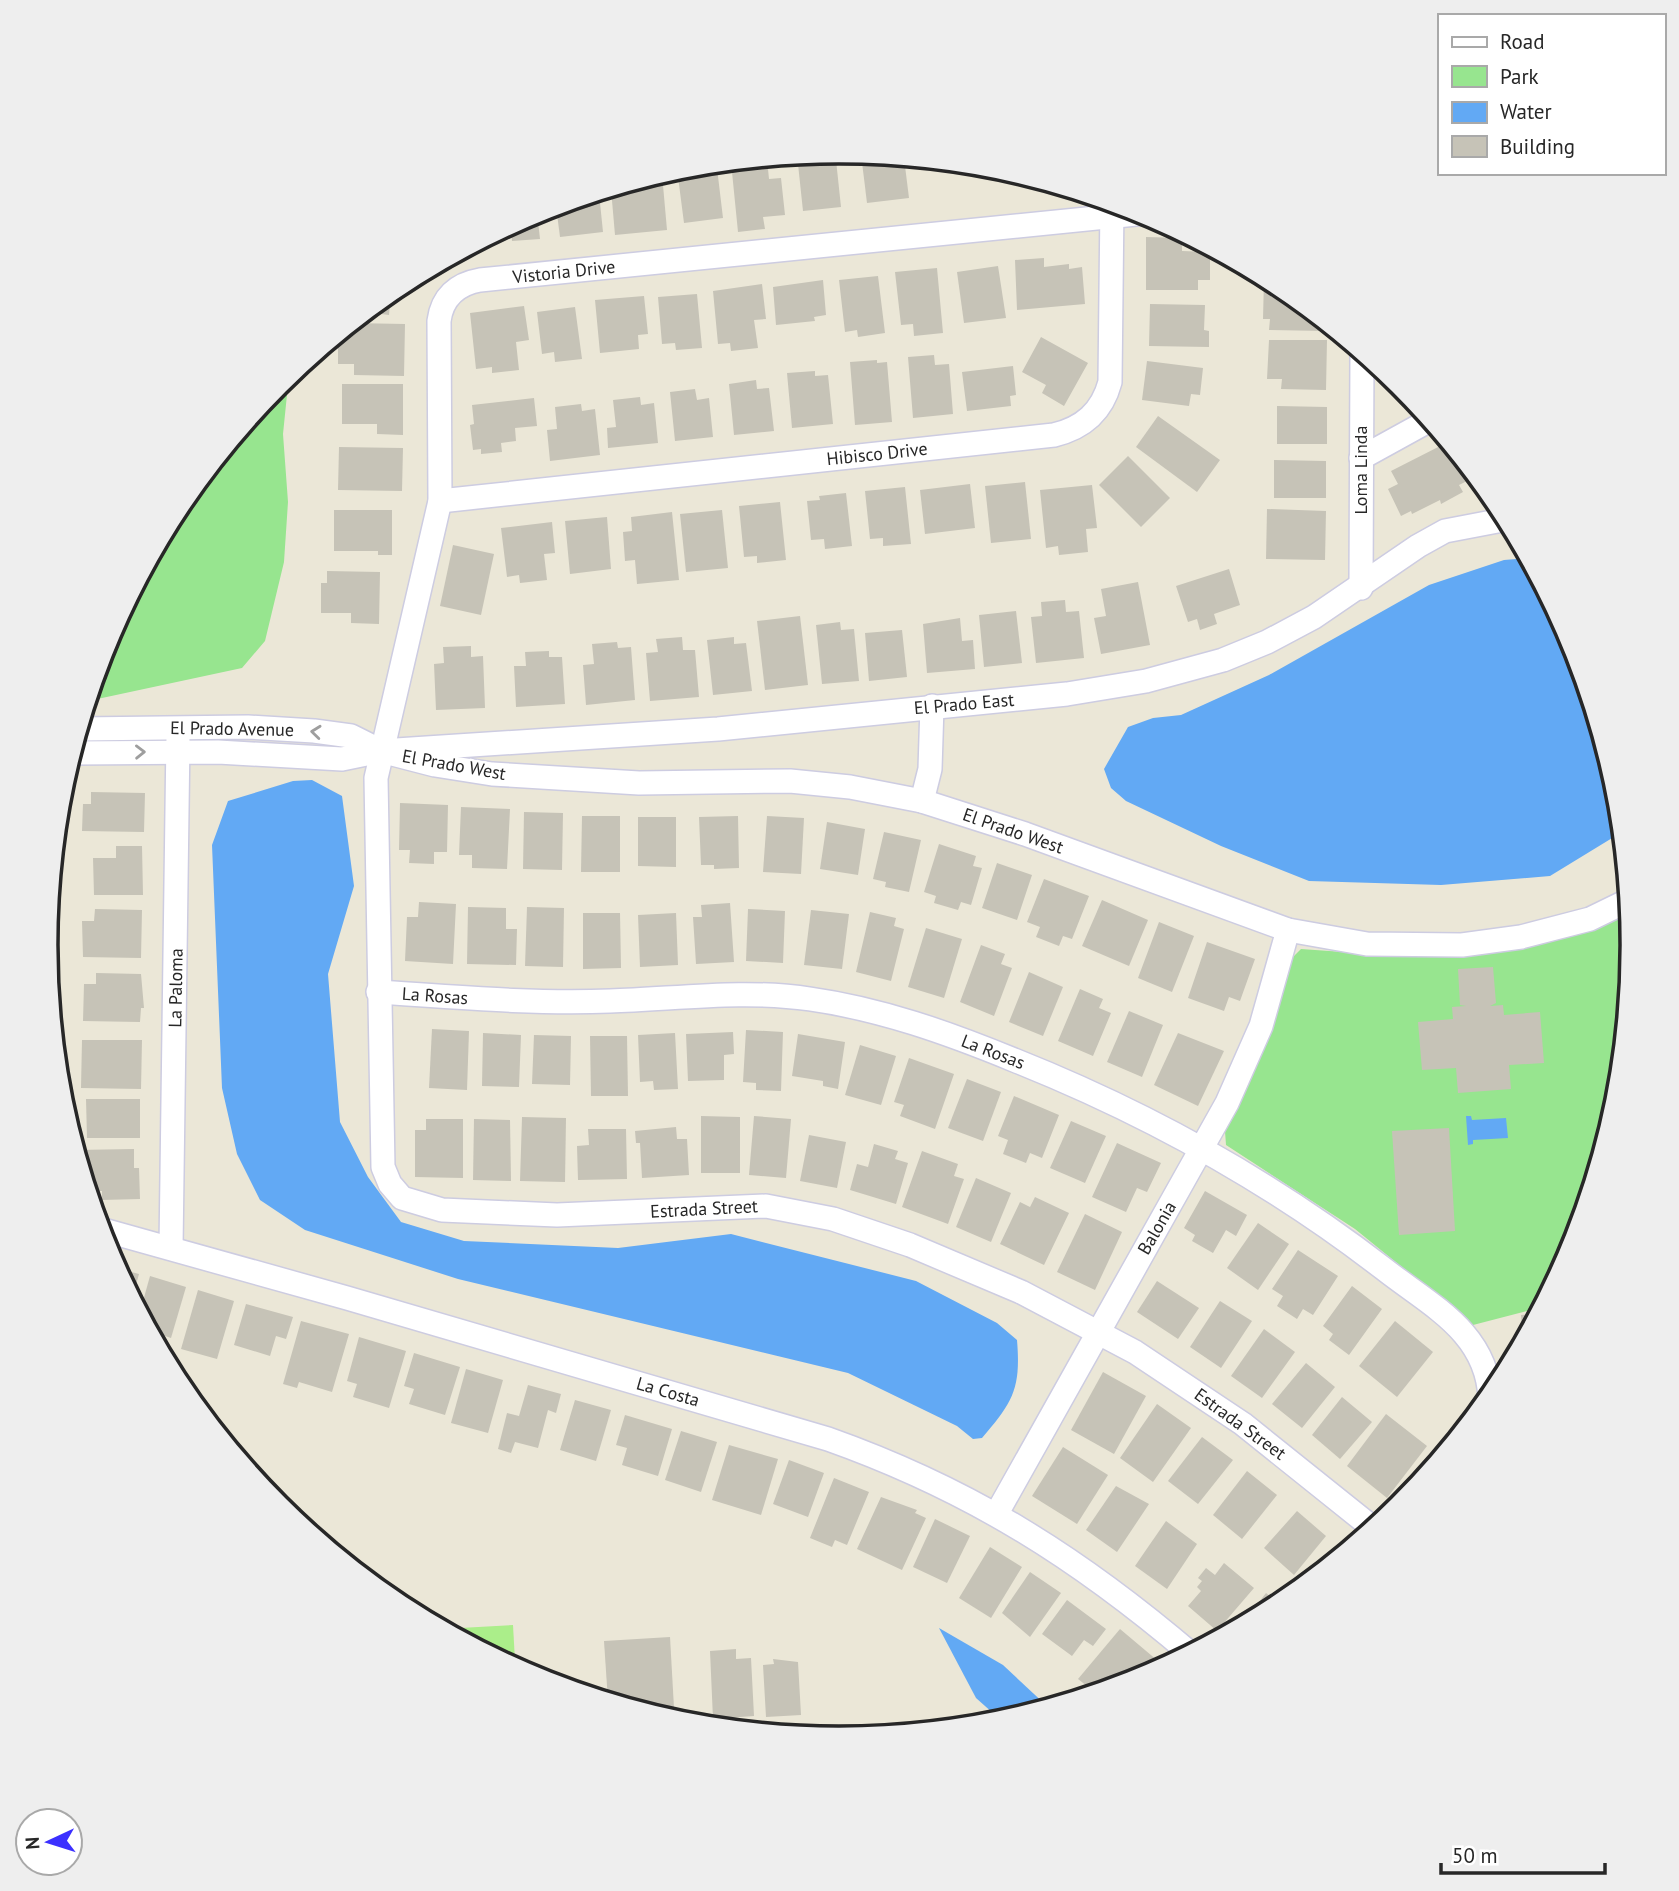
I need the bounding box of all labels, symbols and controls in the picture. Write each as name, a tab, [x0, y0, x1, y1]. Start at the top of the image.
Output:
legend	[1438, 14, 1665, 175]
text: Road	[1500, 28, 1544, 55]
text: Park	[1500, 63, 1539, 90]
text: Water	[1500, 98, 1552, 125]
text: Building	[1500, 133, 1575, 160]
street label: Vistoria Drive	[510, 255, 616, 288]
street label: Loma Linda	[1349, 426, 1372, 514]
street label: Hibisco Drive	[825, 437, 929, 470]
street label: El Prado East	[913, 688, 1015, 719]
street label: El Prado Avenue	[170, 716, 294, 741]
one-way arrow	[310, 725, 321, 740]
one-way arrow	[135, 744, 146, 759]
street label: El Prado West	[400, 744, 508, 785]
street label: El Prado West	[960, 803, 1067, 858]
street label: La Paloma	[163, 948, 188, 1028]
street label: La Rosas	[401, 982, 469, 1009]
street label: La Rosas	[958, 1029, 1028, 1074]
street label: Estrada Street	[650, 1194, 758, 1223]
street label: Balonia	[1132, 1197, 1181, 1259]
street label: La Costa	[634, 1372, 702, 1411]
street label: Estrada Street	[1190, 1383, 1291, 1465]
north arrow	[14, 1807, 84, 1877]
scale bar	[1441, 1832, 1606, 1876]
text: N	[20, 1836, 44, 1850]
text: 50 m	[1452, 1842, 1498, 1869]

